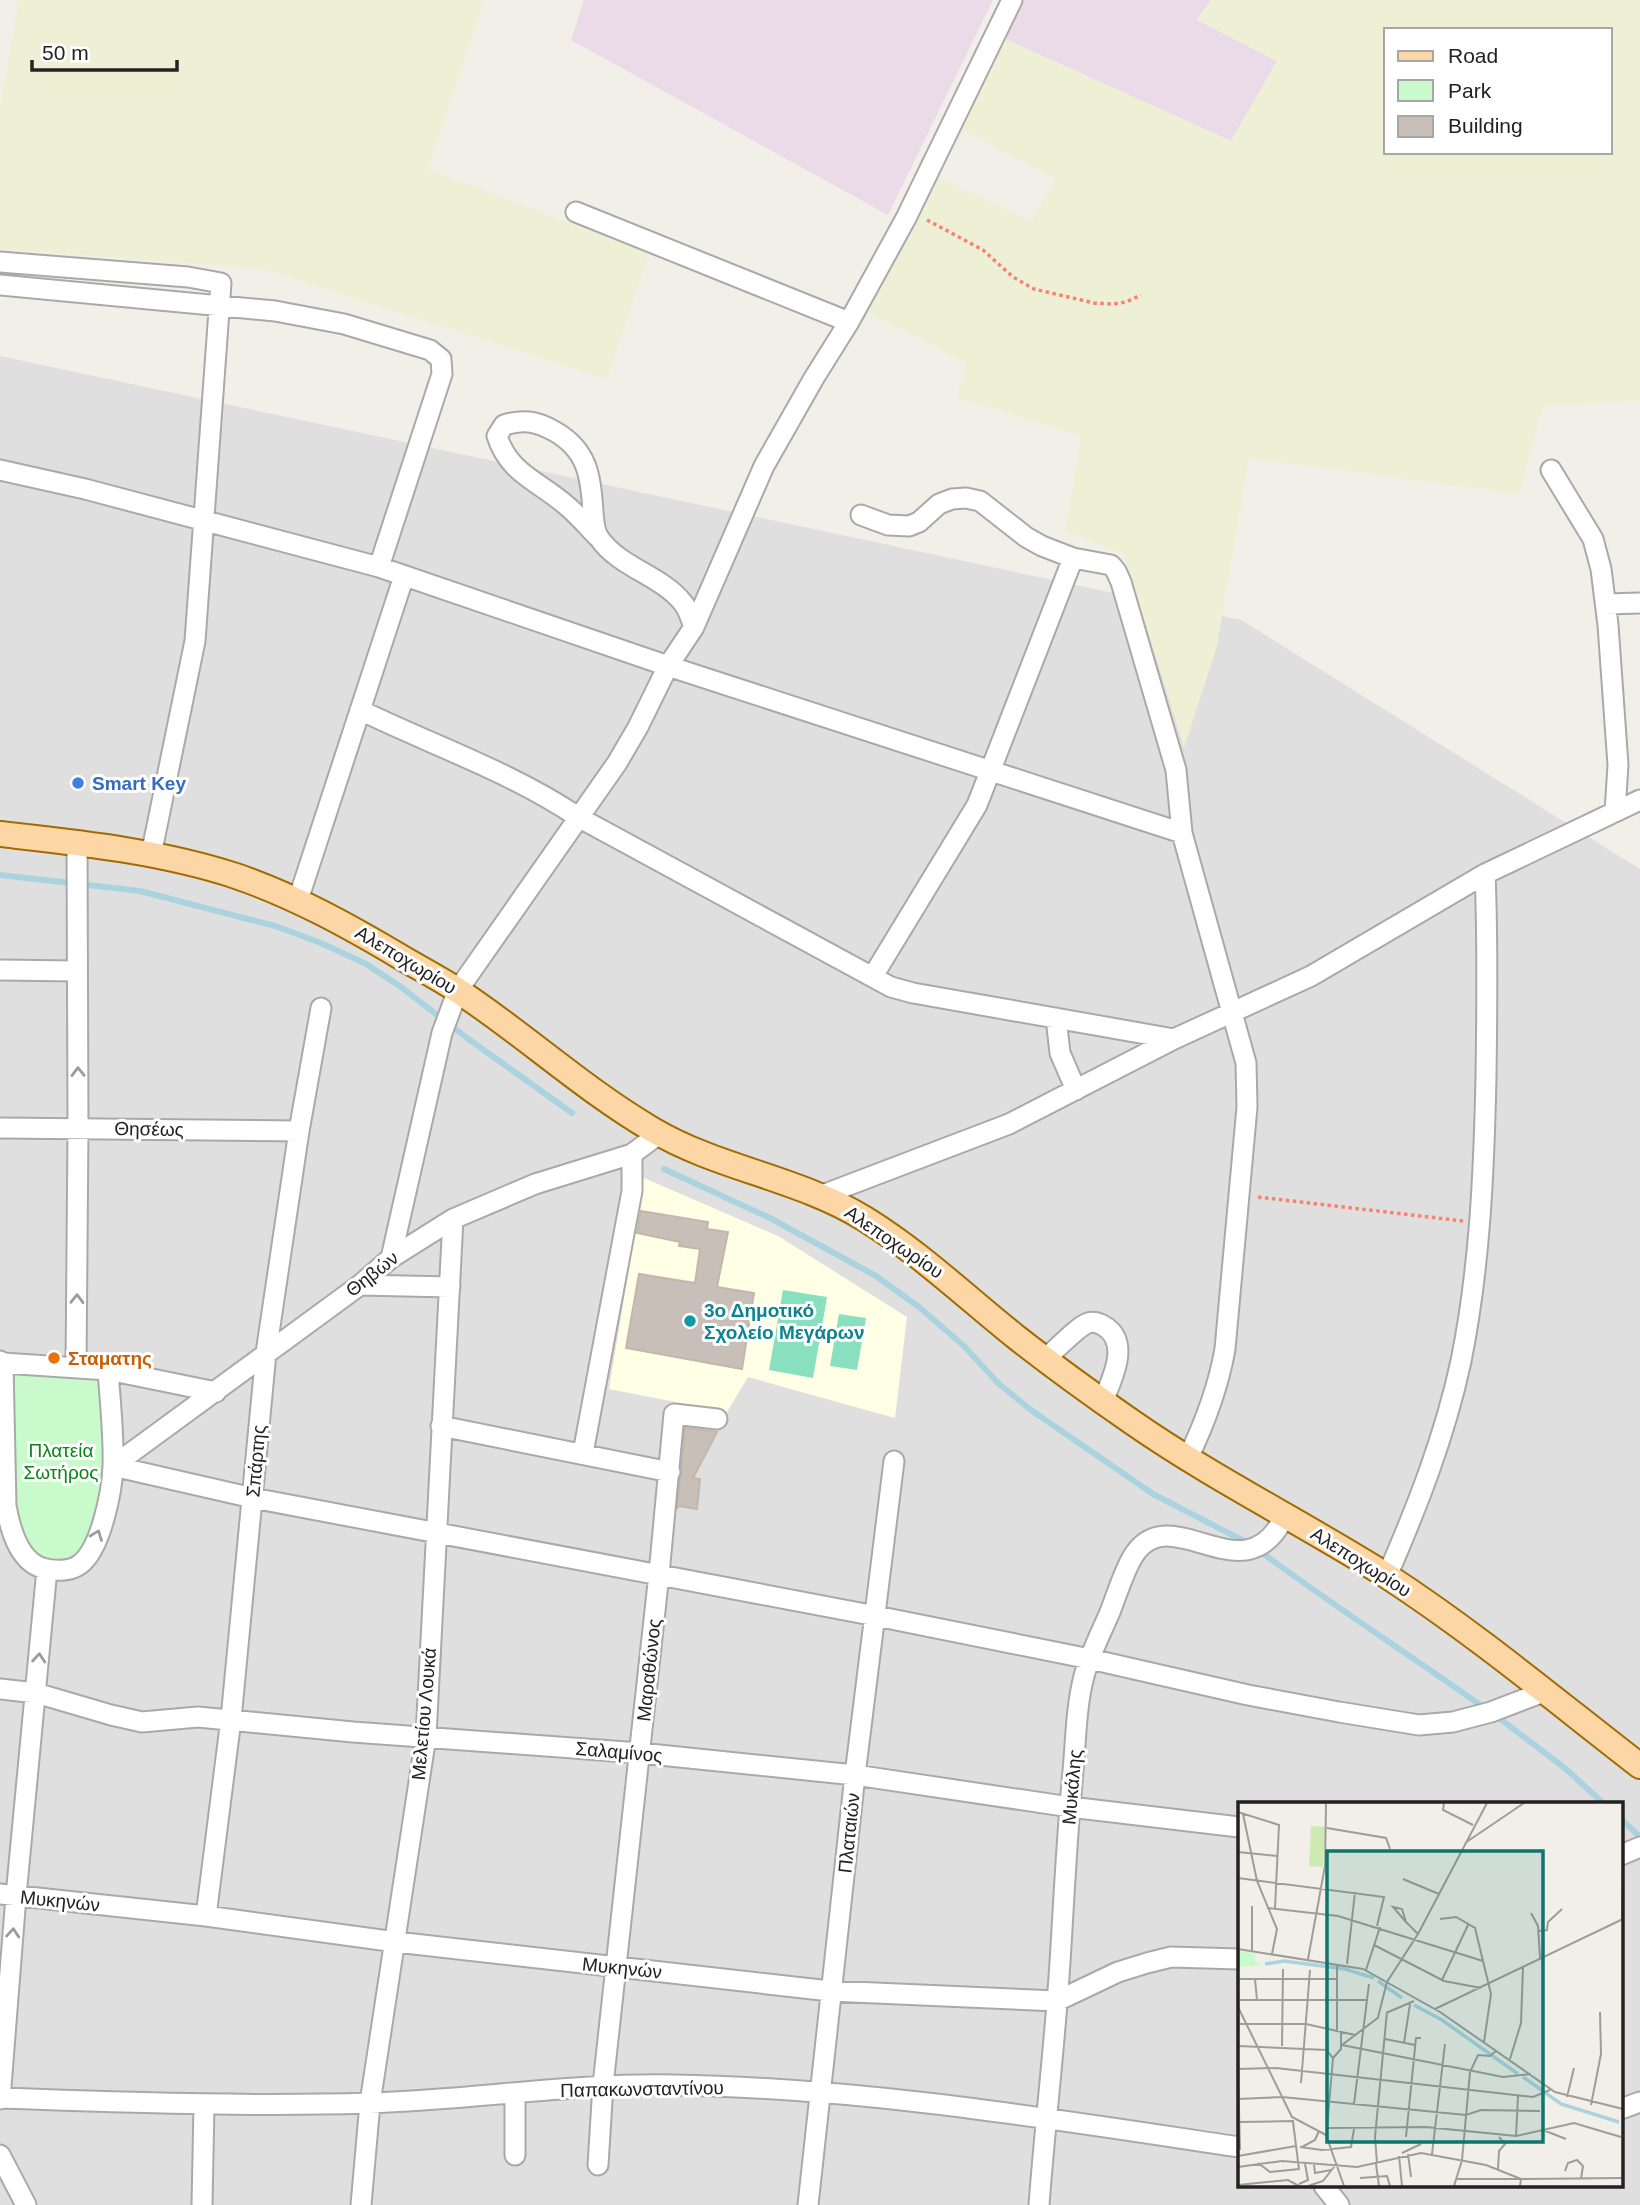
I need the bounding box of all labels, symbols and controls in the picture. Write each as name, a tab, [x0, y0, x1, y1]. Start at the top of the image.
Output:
scale bar	[32, 28, 177, 72]
legend	[1384, 28, 1612, 154]
text: 50 m	[42, 41, 89, 64]
text: Road	[1448, 44, 1498, 67]
text: Park	[1448, 79, 1492, 102]
text: Building	[1448, 114, 1523, 137]
place label: Smart Key	[92, 773, 186, 794]
marker: Smart Key	[70, 775, 86, 791]
street label: Αλεποχωρίου	[352, 922, 460, 998]
one-way arrow	[70, 1066, 86, 1077]
street label: Θησέως	[114, 1118, 184, 1140]
street label: Αλεποχωρίου	[841, 1201, 947, 1283]
street label: Θηβών	[342, 1247, 402, 1301]
one-way arrow	[69, 1294, 84, 1305]
place label: 3ο Δημοτικό Σχολείο Μεγάρων	[704, 1300, 864, 1343]
marker: 3ο Δημοτικό Σχολείο Μεγάρων	[682, 1313, 698, 1329]
place label: Σταματης	[68, 1348, 152, 1369]
marker: Σταματης	[46, 1350, 62, 1366]
street label: Σπάρτης	[242, 1424, 270, 1498]
park label: Πλατεία Σωτήρος	[24, 1440, 98, 1483]
street label: Αλεποχωρίου	[1307, 1523, 1415, 1601]
one-way arrow	[89, 1529, 103, 1541]
street label: Μαραθώνος	[633, 1618, 665, 1722]
street label: Μελετίου Λουκά	[408, 1647, 440, 1781]
one-way arrow	[31, 1652, 46, 1663]
street label: Σαλαμίνος	[575, 1738, 663, 1766]
street label: Μυκάλης	[1058, 1748, 1086, 1826]
street label: Πλαταιών	[834, 1792, 864, 1874]
inset map	[1238, 1802, 1622, 2188]
street label: Μυκηνών	[19, 1886, 101, 1916]
one-way arrow	[5, 1928, 20, 1939]
street label: Μυκηνών	[581, 1953, 663, 1983]
street label: Παπακωνσταντίνου	[560, 2077, 724, 2101]

